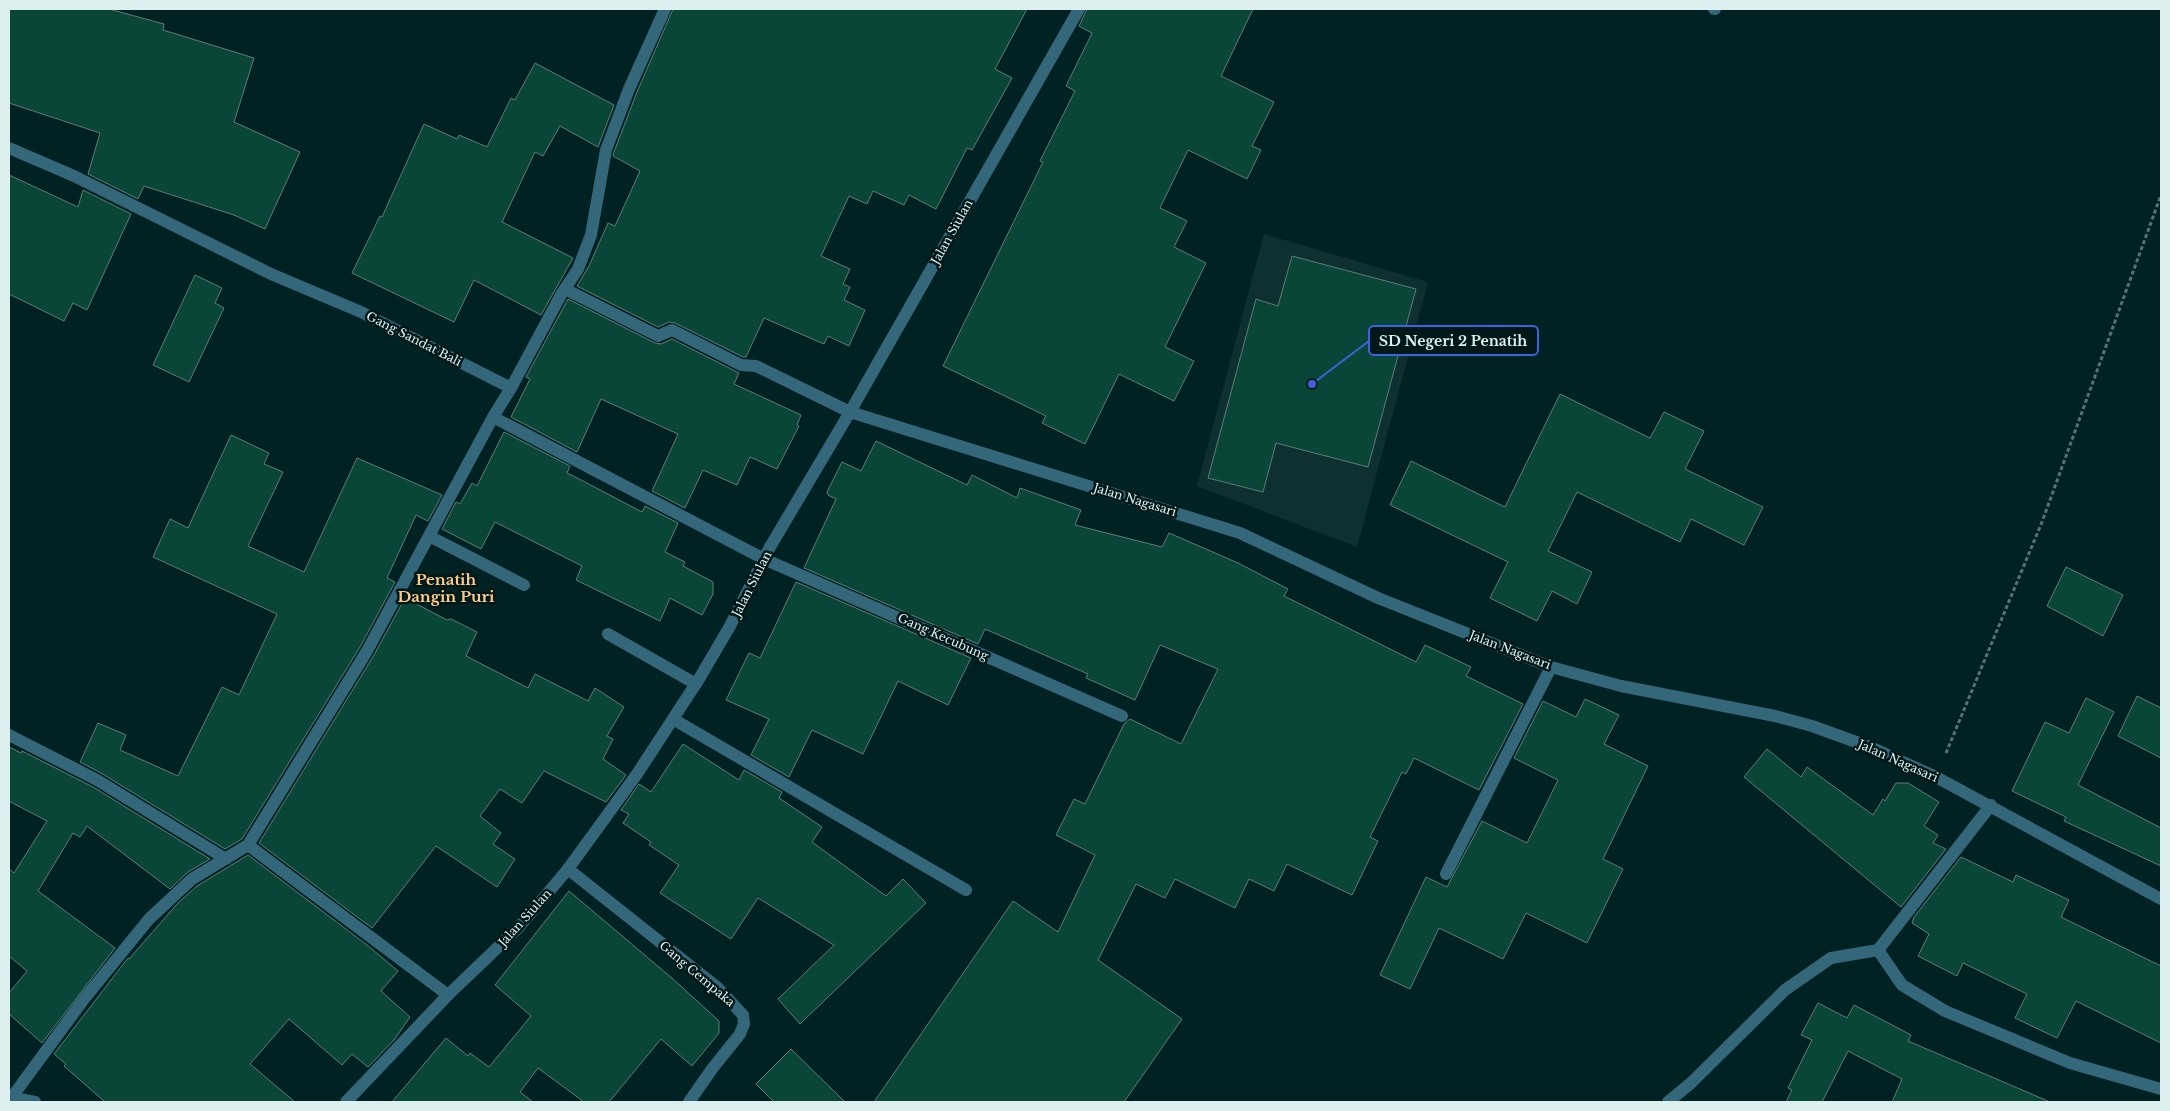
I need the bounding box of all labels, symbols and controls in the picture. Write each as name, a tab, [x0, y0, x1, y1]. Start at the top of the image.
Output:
street label: Jalan Siulan	[927, 197, 976, 269]
street label: Gang Sandat Bali	[364, 308, 464, 369]
callout: SD Negeri 2 Penatih	[1369, 326, 1538, 355]
text: SD Negeri 2 Penatih	[1379, 332, 1527, 350]
street label: Jalan Nagasari	[1090, 479, 1178, 519]
street label: Jalan Siulan	[728, 548, 775, 621]
district label: Penatih Dangin Puri	[398, 570, 495, 606]
street label: Gang Kecubung	[896, 610, 992, 664]
street label: Jalan Nagasari	[1465, 626, 1553, 672]
street label: Jalan Nagasari	[1854, 735, 1941, 785]
street label: Jalan Siulan	[494, 886, 554, 951]
street label: Gang Cempaka	[656, 938, 738, 1010]

